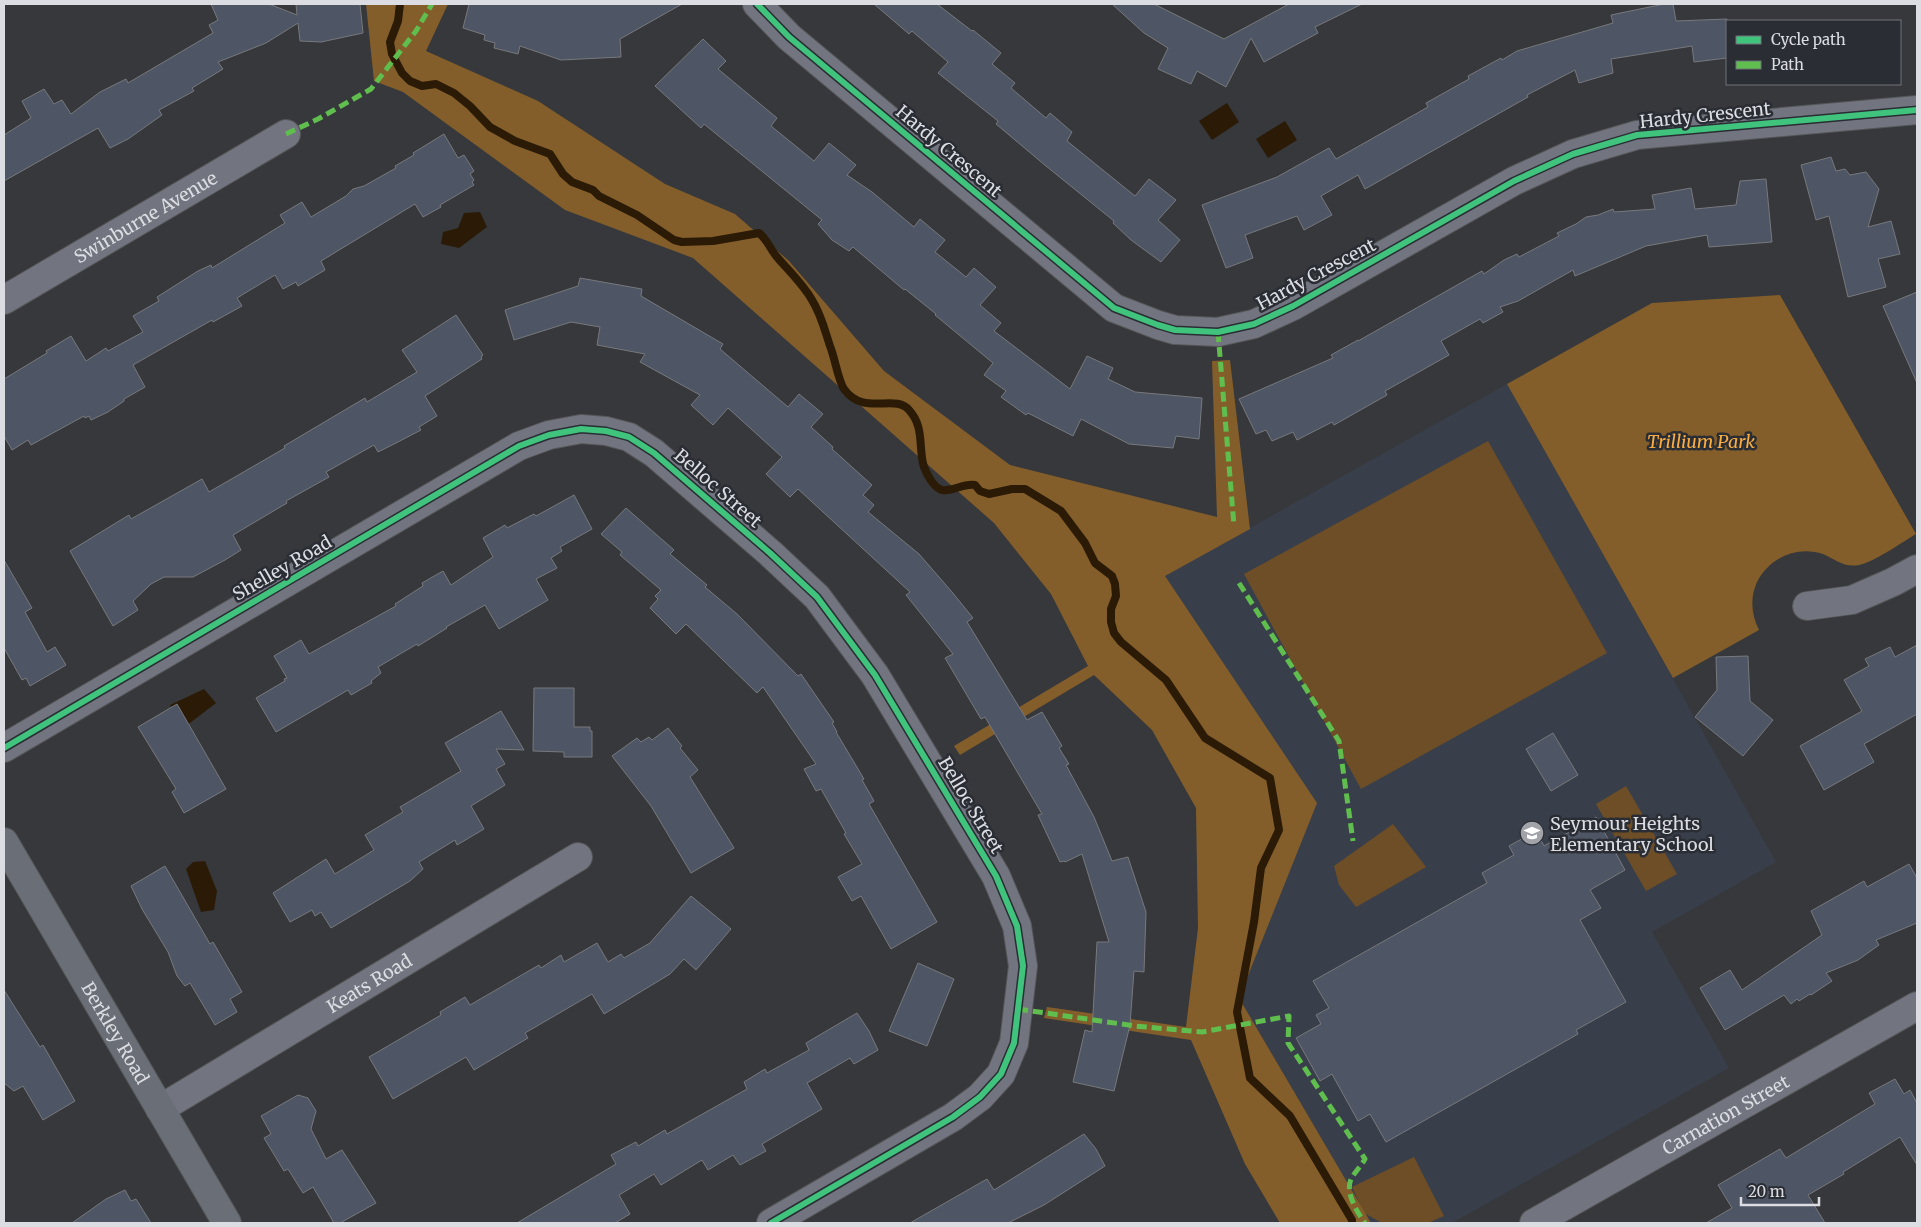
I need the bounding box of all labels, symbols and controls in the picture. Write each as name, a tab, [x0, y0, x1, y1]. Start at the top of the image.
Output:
legend	[1726, 20, 1901, 85]
text: Cycle path	[1771, 30, 1846, 49]
text: Path	[1771, 55, 1804, 74]
street label: Hardy Crescent	[1638, 97, 1772, 133]
street label: Hardy Crescent	[891, 100, 1007, 202]
street label: Swinburne Avenue	[70, 166, 221, 268]
street label: Hardy Crescent	[1253, 233, 1379, 315]
park label: Trillium Park	[1647, 430, 1755, 453]
street label: Belloc Street	[669, 444, 767, 532]
street label: Shelley Road	[228, 530, 336, 606]
street label: Belloc Street	[933, 752, 1009, 858]
place label: Seymour Heights Elementary School	[1550, 812, 1714, 856]
school or university icon: Seymour Heights Elementary School	[1519, 820, 1545, 846]
street label: Keats Road	[322, 948, 416, 1018]
street label: Berkley Road	[77, 977, 155, 1088]
street label: Carnation Street	[1658, 1069, 1793, 1160]
scale bar	[1741, 1174, 1818, 1206]
text: 20 m	[1748, 1182, 1785, 1201]

